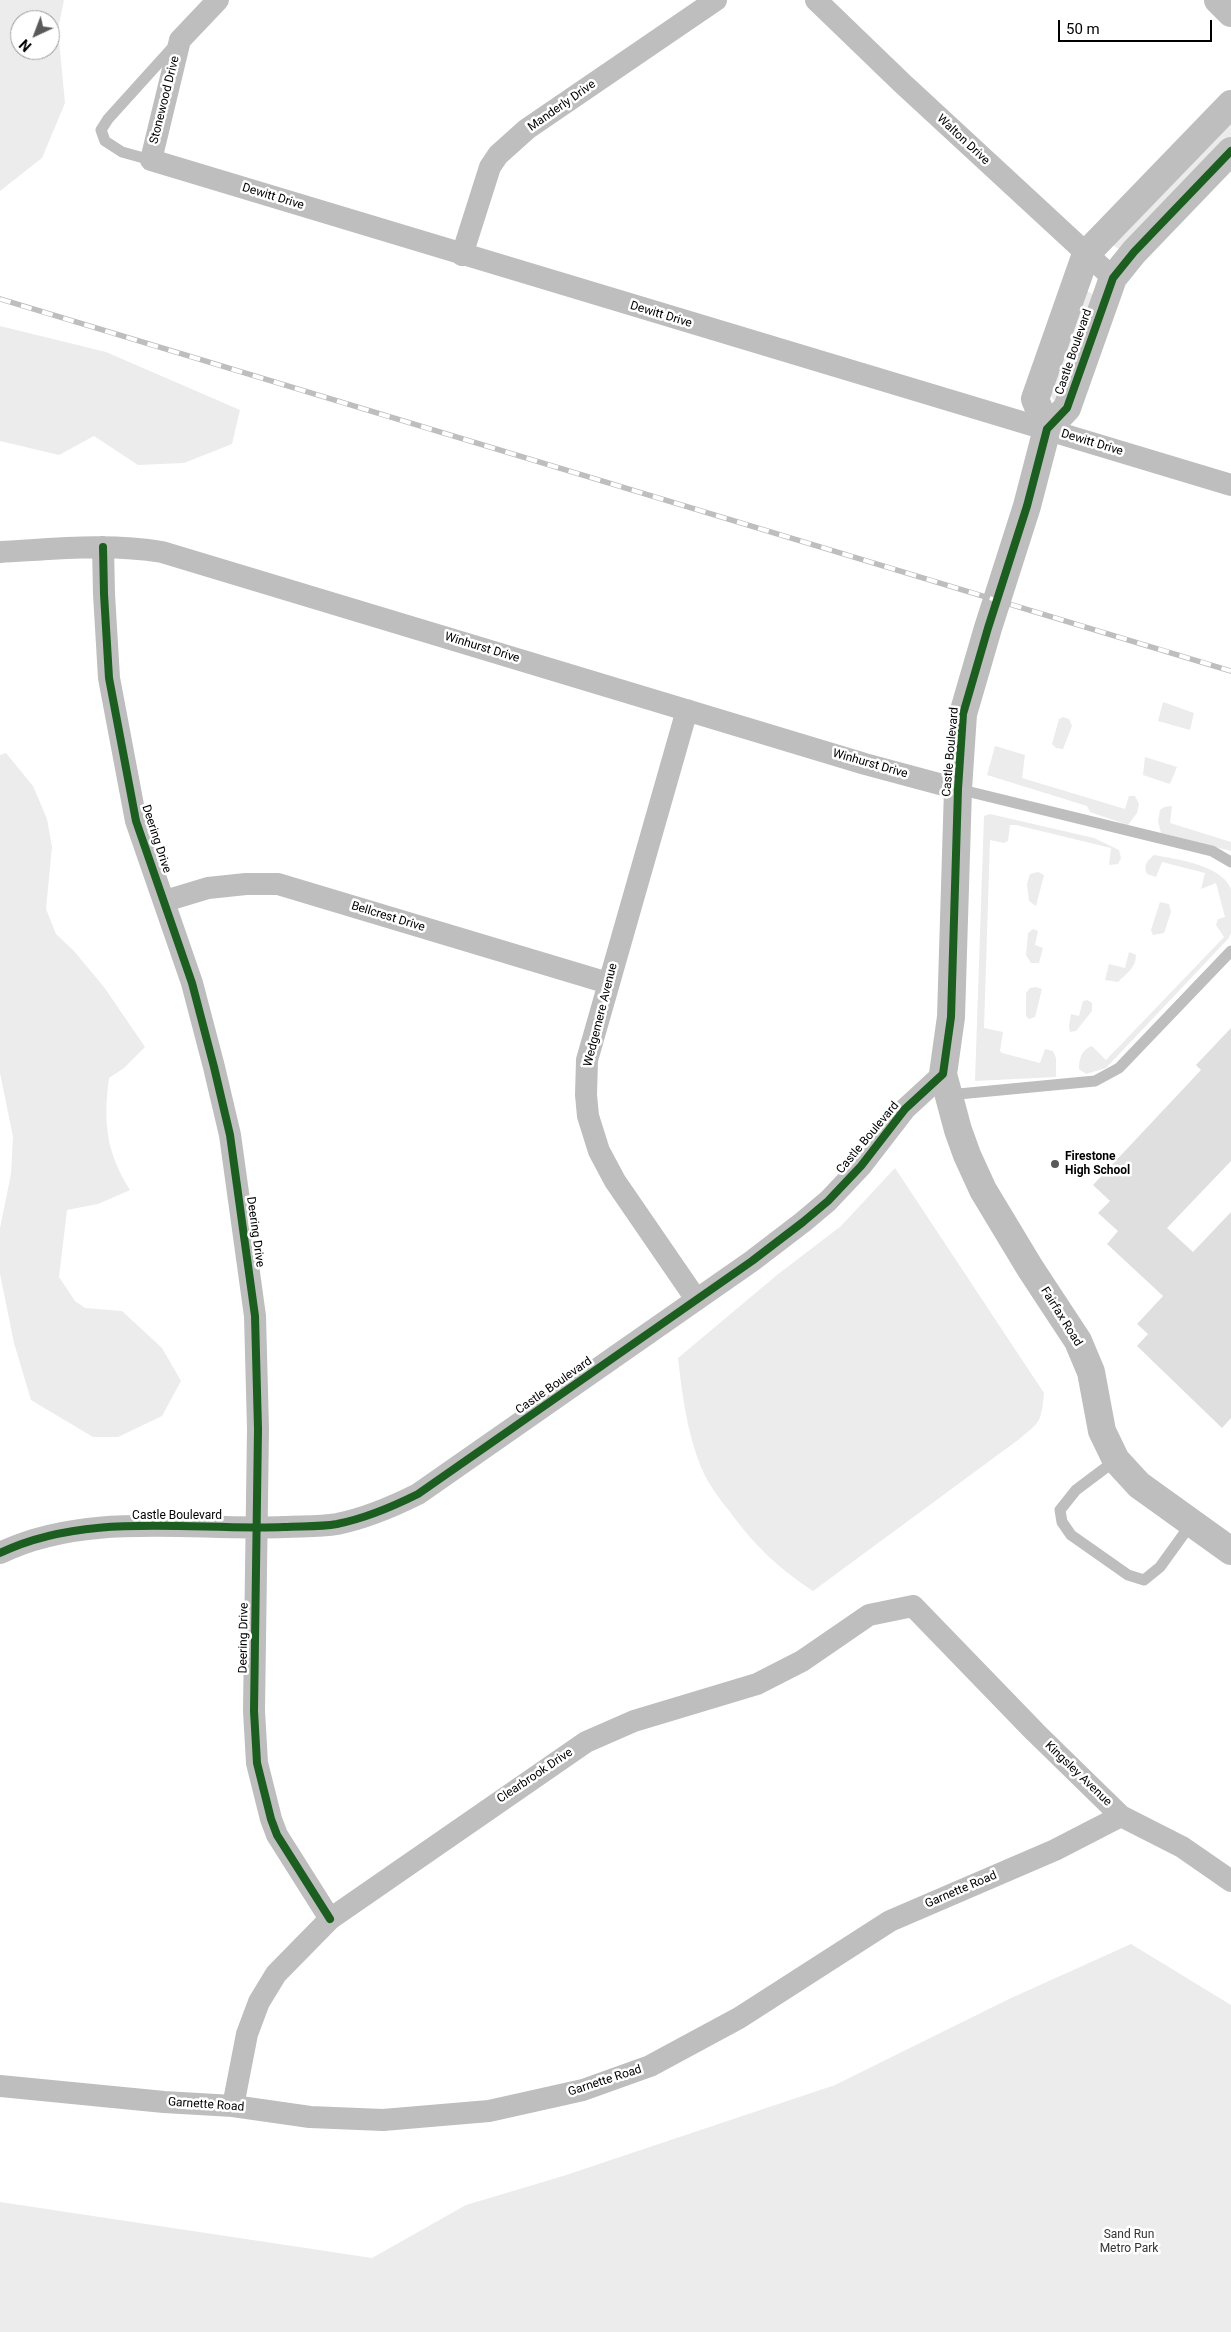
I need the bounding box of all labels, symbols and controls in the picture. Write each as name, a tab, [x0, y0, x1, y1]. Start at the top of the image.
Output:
north arrow	[10, 10, 60, 60]
scale bar	[1061, 10, 1215, 42]
text: 50 m	[1066, 20, 1100, 38]
text: N	[16, 36, 35, 54]
street label: Stonewood Drive	[147, 55, 183, 145]
street label: Manderly Drive	[525, 77, 599, 135]
street label: Walton Drive	[934, 112, 992, 168]
street label: Dewitt Drive	[240, 181, 306, 213]
street label: Dewitt Drive	[628, 299, 694, 331]
street label: Castle Boulevard	[1053, 307, 1095, 397]
street label: Dewitt Drive	[1059, 427, 1125, 459]
street label: Winhurst Drive	[443, 630, 521, 666]
street label: Castle Boulevard	[940, 707, 962, 797]
street label: Winhurst Drive	[831, 746, 909, 782]
street label: Deering Drive	[138, 803, 174, 875]
street label: Bellcrest Drive	[349, 899, 427, 935]
street label: Wedgemere Avenue	[581, 962, 621, 1068]
street label: Castle Boulevard	[834, 1099, 902, 1177]
place label: Firestone High School	[1065, 1150, 1130, 1178]
marker: Firestone High School	[1049, 1158, 1061, 1170]
street label: Deering Drive	[243, 1196, 267, 1268]
street label: Fairfax Road	[1037, 1285, 1085, 1349]
street label: Castle Boulevard	[513, 1354, 595, 1418]
street label: Castle Boulevard	[132, 1509, 222, 1523]
street label: Deering Drive	[236, 1602, 252, 1674]
street label: Kingsley Avenue	[1042, 1739, 1114, 1809]
street label: Clearbrook Drive	[494, 1745, 576, 1807]
street label: Garnette Road	[923, 1868, 999, 1912]
street label: Garnette Road	[566, 2062, 644, 2100]
street label: Garnette Road	[167, 2095, 245, 2115]
park label: Sand Run Metro Park	[1100, 2228, 1158, 2256]

